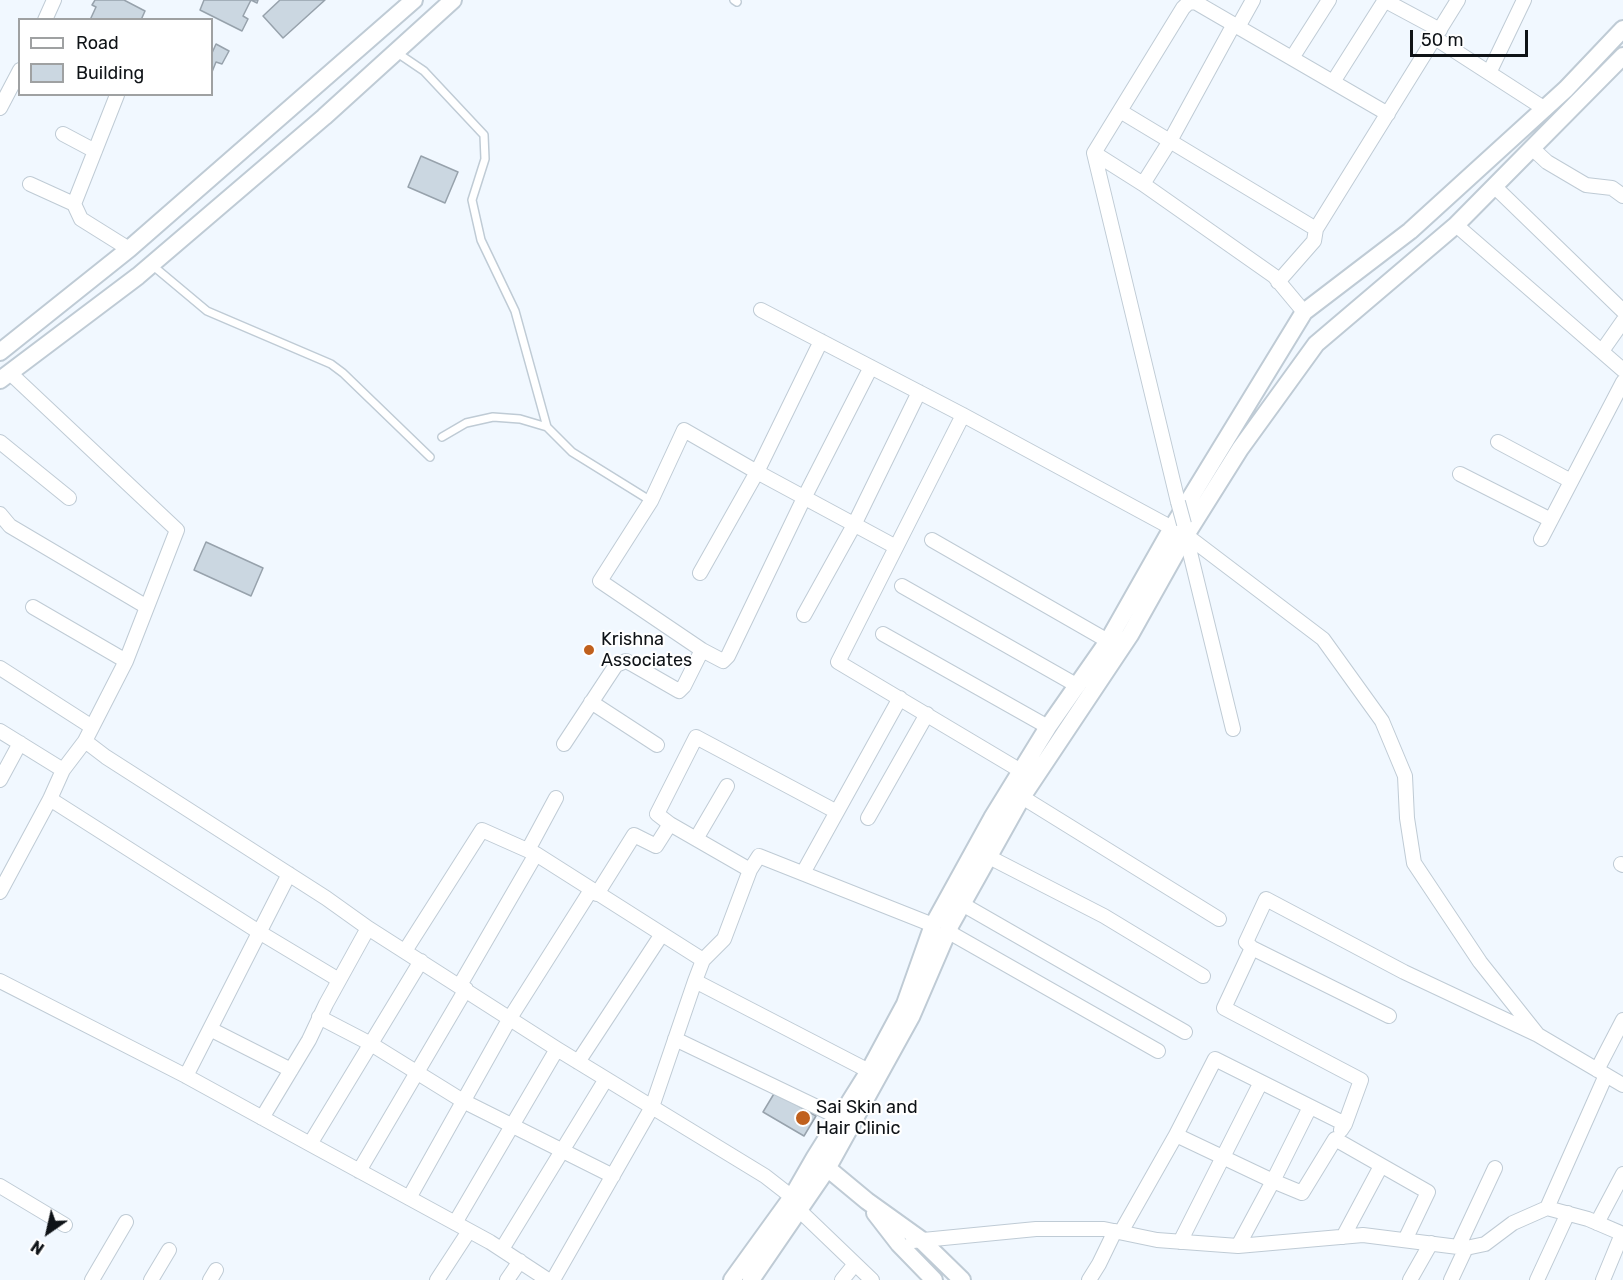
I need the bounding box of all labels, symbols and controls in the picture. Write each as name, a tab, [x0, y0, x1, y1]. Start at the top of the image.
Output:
legend	[18, 18, 213, 96]
scale bar	[1413, 18, 1532, 56]
text: 50 m	[1421, 29, 1464, 51]
text: Road	[76, 32, 119, 54]
text: Building	[76, 62, 144, 84]
place label: Krishna Associates	[601, 629, 692, 672]
marker: Krishna Associates	[582, 643, 596, 657]
place label: Sai Skin and Hair Clinic	[816, 1097, 918, 1140]
marker: Sai Skin and Hair Clinic	[794, 1109, 812, 1127]
north arrow	[18, 1202, 78, 1262]
text: N	[28, 1236, 48, 1258]

